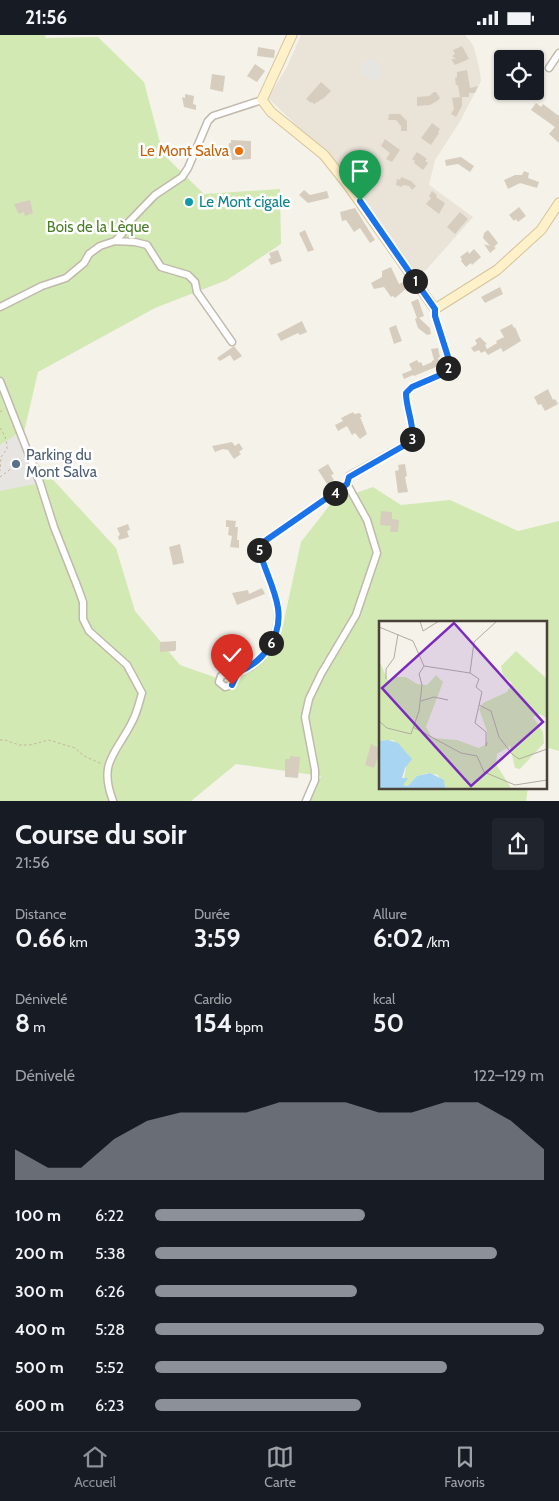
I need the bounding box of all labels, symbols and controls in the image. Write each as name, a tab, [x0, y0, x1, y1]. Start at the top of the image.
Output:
text: 21:56	[25, 6, 67, 29]
map controls	[494, 50, 544, 100]
button: locate	[494, 50, 544, 100]
place label: Le Mont Salva	[140, 142, 230, 160]
marker: Le Mont Salva	[233, 145, 245, 157]
pin	[339, 150, 381, 201]
icon: arrive	[346, 157, 374, 185]
place label: Le Mont cigale	[199, 193, 290, 211]
marker: Le Mont cigale	[183, 196, 195, 208]
park label: Bois de la Lèque	[47, 218, 150, 236]
pin: 1	[402, 269, 428, 293]
text: 1	[413, 272, 418, 290]
pin: 2	[436, 355, 460, 381]
text: 2	[445, 359, 452, 377]
pin: 3	[400, 427, 424, 451]
text: 3	[409, 430, 416, 448]
place label: Parking du Mont Salva	[26, 446, 98, 481]
marker: Parking du Mont Salva	[10, 458, 22, 470]
pin: 4	[322, 481, 348, 505]
text: 4	[331, 484, 340, 502]
pin: 5	[246, 537, 272, 563]
text: 5	[256, 541, 263, 559]
inset map	[379, 621, 546, 789]
pin: 6	[258, 631, 284, 655]
pin	[211, 634, 253, 685]
text: 6	[268, 634, 275, 652]
icon: check	[218, 641, 246, 669]
text: Course du soir	[15, 817, 187, 851]
button: share	[492, 818, 544, 870]
text: 21:56	[15, 853, 50, 872]
text: Distance	[15, 905, 67, 923]
text: Durée	[194, 905, 230, 923]
text: Allure	[373, 905, 407, 923]
text: 0.66	[15, 923, 66, 953]
text: 3:59	[194, 923, 241, 953]
text: 6:02	[373, 923, 423, 953]
text: km	[66, 933, 88, 951]
text: /km	[423, 933, 450, 951]
text: Dénivelé	[15, 990, 67, 1008]
text: Cardio	[194, 990, 232, 1008]
text: kcal	[373, 990, 395, 1008]
text: 8	[15, 1008, 30, 1038]
text: 154	[194, 1008, 232, 1038]
text: 50	[373, 1008, 404, 1038]
text: m	[30, 1018, 46, 1036]
text: bpm	[232, 1018, 263, 1036]
text: Dénivelé	[15, 1066, 75, 1085]
text: 122–129 m	[473, 1066, 544, 1085]
text: 100 m	[15, 1206, 61, 1225]
text: 6:22	[95, 1206, 124, 1225]
text: 200 m	[15, 1244, 64, 1263]
text: 5:38	[95, 1244, 125, 1263]
text: 300 m	[15, 1282, 64, 1301]
text: 6:26	[95, 1282, 125, 1301]
text: 400 m	[15, 1320, 65, 1339]
text: 5:28	[95, 1320, 125, 1339]
text: 500 m	[15, 1358, 64, 1377]
text: 5:52	[95, 1358, 124, 1377]
text: 600 m	[15, 1396, 64, 1415]
text: 6:23	[95, 1396, 124, 1415]
tab: Accueil	[74, 1443, 116, 1491]
tab: Carte	[264, 1443, 296, 1491]
tab: Favoris	[444, 1443, 485, 1491]

